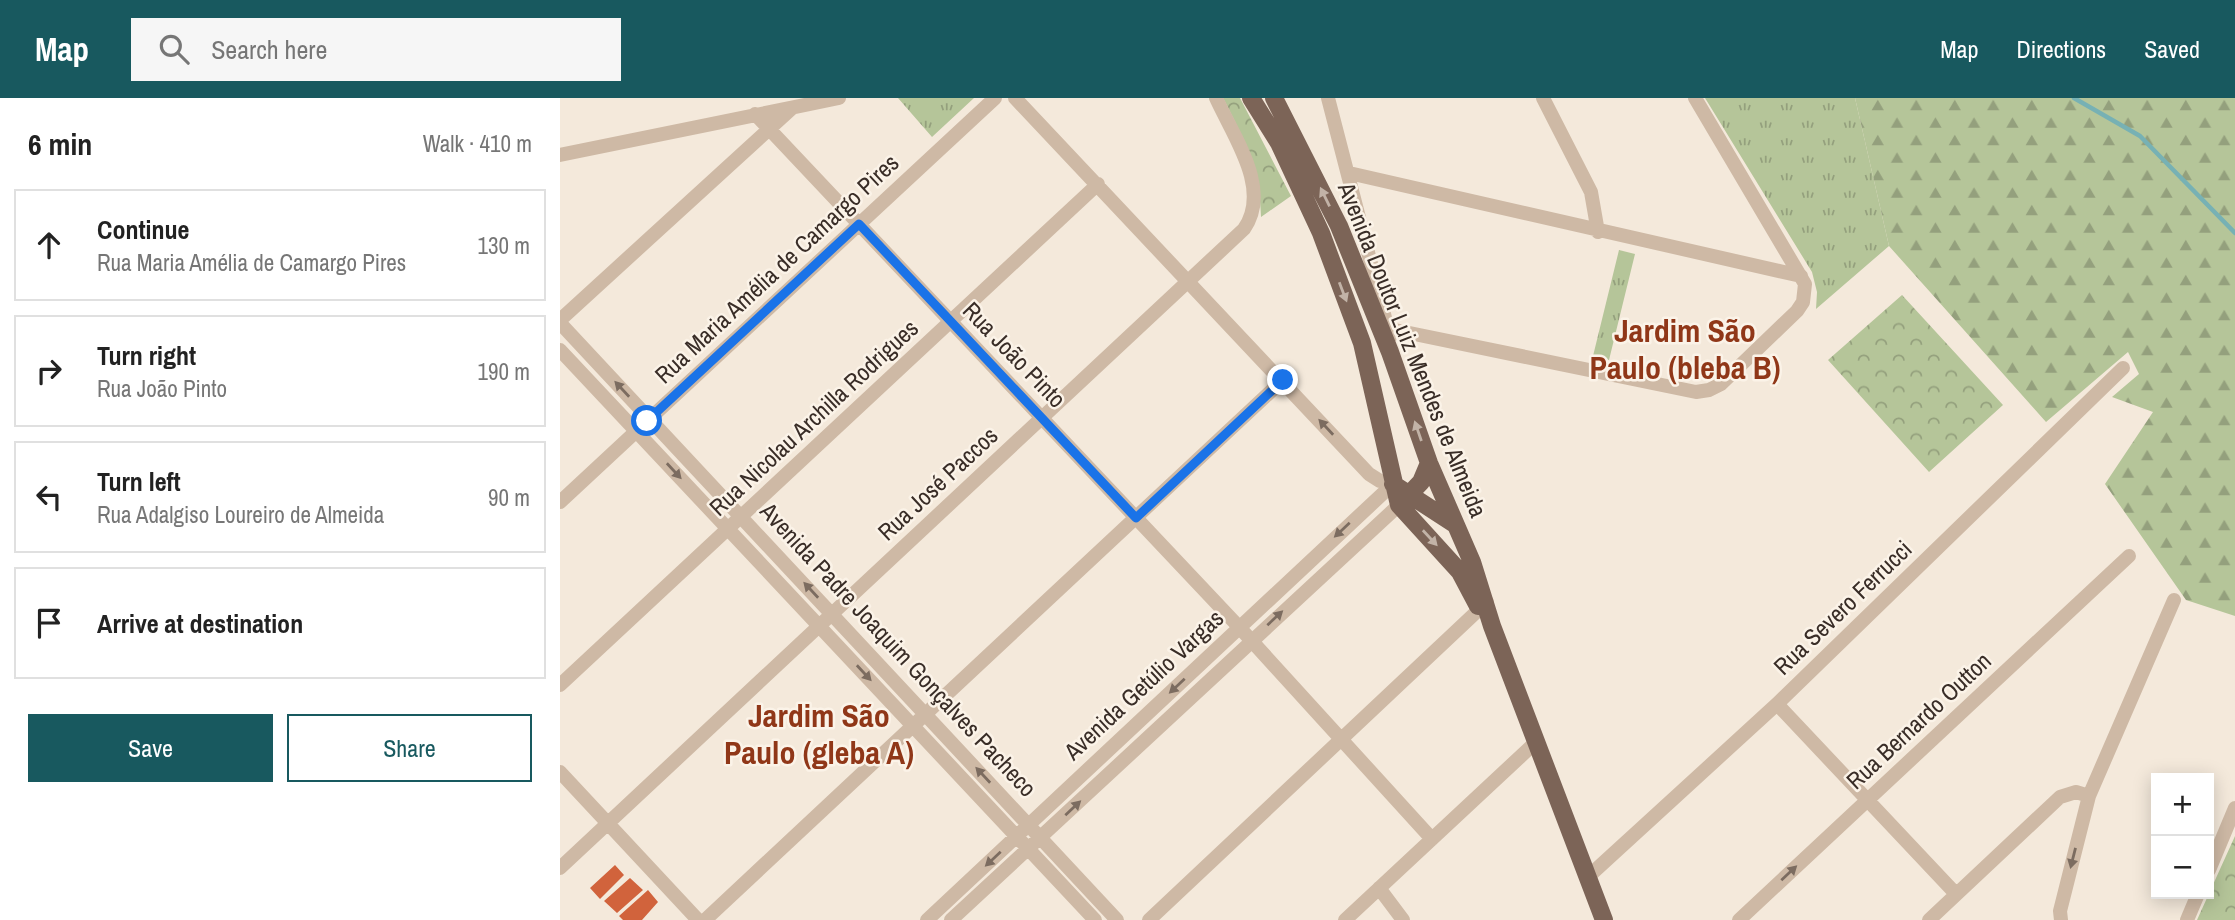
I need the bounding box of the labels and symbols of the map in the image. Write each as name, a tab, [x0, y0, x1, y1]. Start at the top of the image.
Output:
street label: Rua Maria Amélia de Camargo Pires	[647, 147, 905, 390]
street label: Avenida Doutor Luiz Mendes de Almeida	[1331, 176, 1495, 522]
one-way arrow	[1320, 187, 1331, 207]
one-way arrow	[1338, 281, 1349, 302]
street label: Rua João Pinto	[956, 294, 1073, 414]
district label: Jardim São Paulo (bleba B)	[1589, 309, 1781, 389]
street label: Rua Nicolau Archilla Rodrigues	[702, 312, 925, 523]
route end	[1267, 364, 1298, 395]
one-way arrow	[614, 380, 631, 397]
route start	[631, 405, 662, 436]
one-way arrow	[1318, 418, 1334, 436]
street label: Rua José Paccos	[870, 419, 1004, 547]
one-way arrow	[1412, 421, 1423, 442]
one-way arrow	[666, 462, 682, 480]
street label: Avenida Padre Joaquim Gonçalves Pacheco	[753, 495, 1044, 803]
one-way arrow	[1333, 522, 1351, 538]
one-way arrow	[1421, 529, 1437, 546]
street label: Rua Severo Ferrucci	[1766, 533, 1918, 682]
one-way arrow	[804, 582, 820, 599]
street label: Avenida Getúlio Vargas	[1056, 602, 1230, 767]
one-way arrow	[1266, 611, 1283, 627]
street label: Rua Bernardo Outton	[1839, 645, 1998, 796]
one-way arrow	[855, 664, 872, 681]
one-way arrow	[1168, 677, 1185, 694]
district label: Jardim São Paulo (gleba A)	[724, 694, 914, 774]
one-way arrow	[975, 767, 991, 784]
one-way arrow	[1064, 800, 1081, 816]
one-way arrow	[2067, 847, 2078, 869]
one-way arrow	[985, 850, 1002, 866]
one-way arrow	[1780, 866, 1797, 882]

